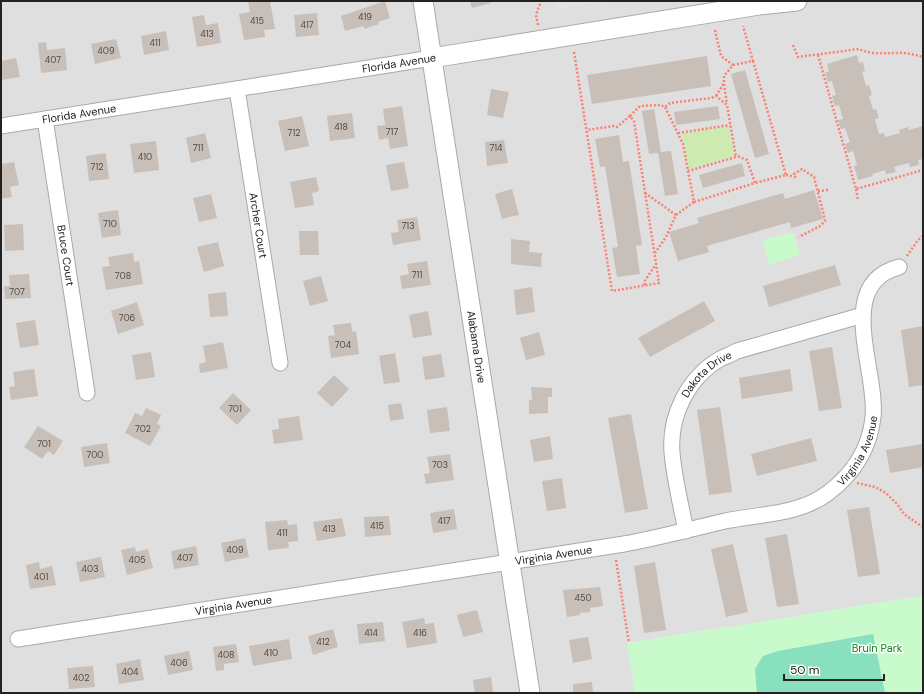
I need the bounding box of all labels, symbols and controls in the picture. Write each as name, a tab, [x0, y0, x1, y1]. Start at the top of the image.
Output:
house number: 419	[358, 11, 372, 23]
house number: 415	[250, 15, 264, 27]
house number: 417	[300, 19, 314, 31]
house number: 413	[200, 28, 214, 40]
house number: 411	[149, 37, 161, 49]
house number: 409	[97, 45, 115, 57]
street label: Florida Avenue	[361, 50, 437, 76]
house number: 407	[45, 54, 61, 66]
street label: Florida Avenue	[41, 101, 117, 126]
house number: 418	[334, 121, 348, 133]
house number: 717	[386, 126, 398, 138]
house number: 712	[288, 127, 300, 139]
house number: 711	[193, 142, 203, 154]
house number: 714	[489, 142, 503, 154]
house number: 410	[138, 151, 152, 163]
house number: 712	[91, 161, 103, 173]
street label: Archer Court	[246, 192, 270, 259]
house number: 710	[103, 218, 117, 230]
house number: 713	[402, 220, 414, 232]
street label: Bruce Court	[54, 224, 77, 287]
house number: 711	[412, 269, 422, 281]
house number: 708	[115, 270, 131, 282]
house number: 707	[9, 286, 25, 298]
street label: Alabama Drive	[464, 310, 489, 384]
house number: 706	[119, 312, 136, 324]
house number: 704	[335, 339, 352, 351]
street label: Dakota Drive	[678, 348, 734, 400]
house number: 701	[228, 403, 242, 415]
street label: Virginia Avenue	[834, 415, 880, 489]
house number: 702	[135, 423, 151, 435]
house number: 701	[37, 438, 51, 450]
house number: 700	[87, 449, 104, 461]
house number: 703	[432, 459, 448, 471]
house number: 417	[437, 515, 451, 527]
house number: 415	[370, 520, 384, 532]
house number: 413	[322, 523, 336, 535]
house number: 411	[276, 527, 288, 539]
street label: Virginia Avenue	[514, 542, 593, 568]
house number: 409	[226, 544, 244, 556]
house number: 407	[177, 552, 193, 564]
house number: 405	[128, 554, 146, 566]
house number: 403	[82, 563, 98, 575]
house number: 401	[34, 571, 48, 583]
street label: Virginia Avenue	[194, 592, 273, 618]
house number: 450	[574, 592, 592, 604]
house number: 414	[364, 627, 378, 639]
house number: 416	[413, 627, 427, 639]
house number: 412	[316, 636, 330, 648]
park label: Bruin Park	[852, 641, 903, 655]
house number: 410	[264, 647, 278, 659]
house number: 408	[217, 649, 235, 661]
scale bar	[784, 656, 884, 682]
house number: 406	[170, 657, 188, 669]
text: 50 m	[790, 662, 819, 678]
house number: 404	[121, 666, 139, 678]
house number: 402	[73, 672, 89, 684]

